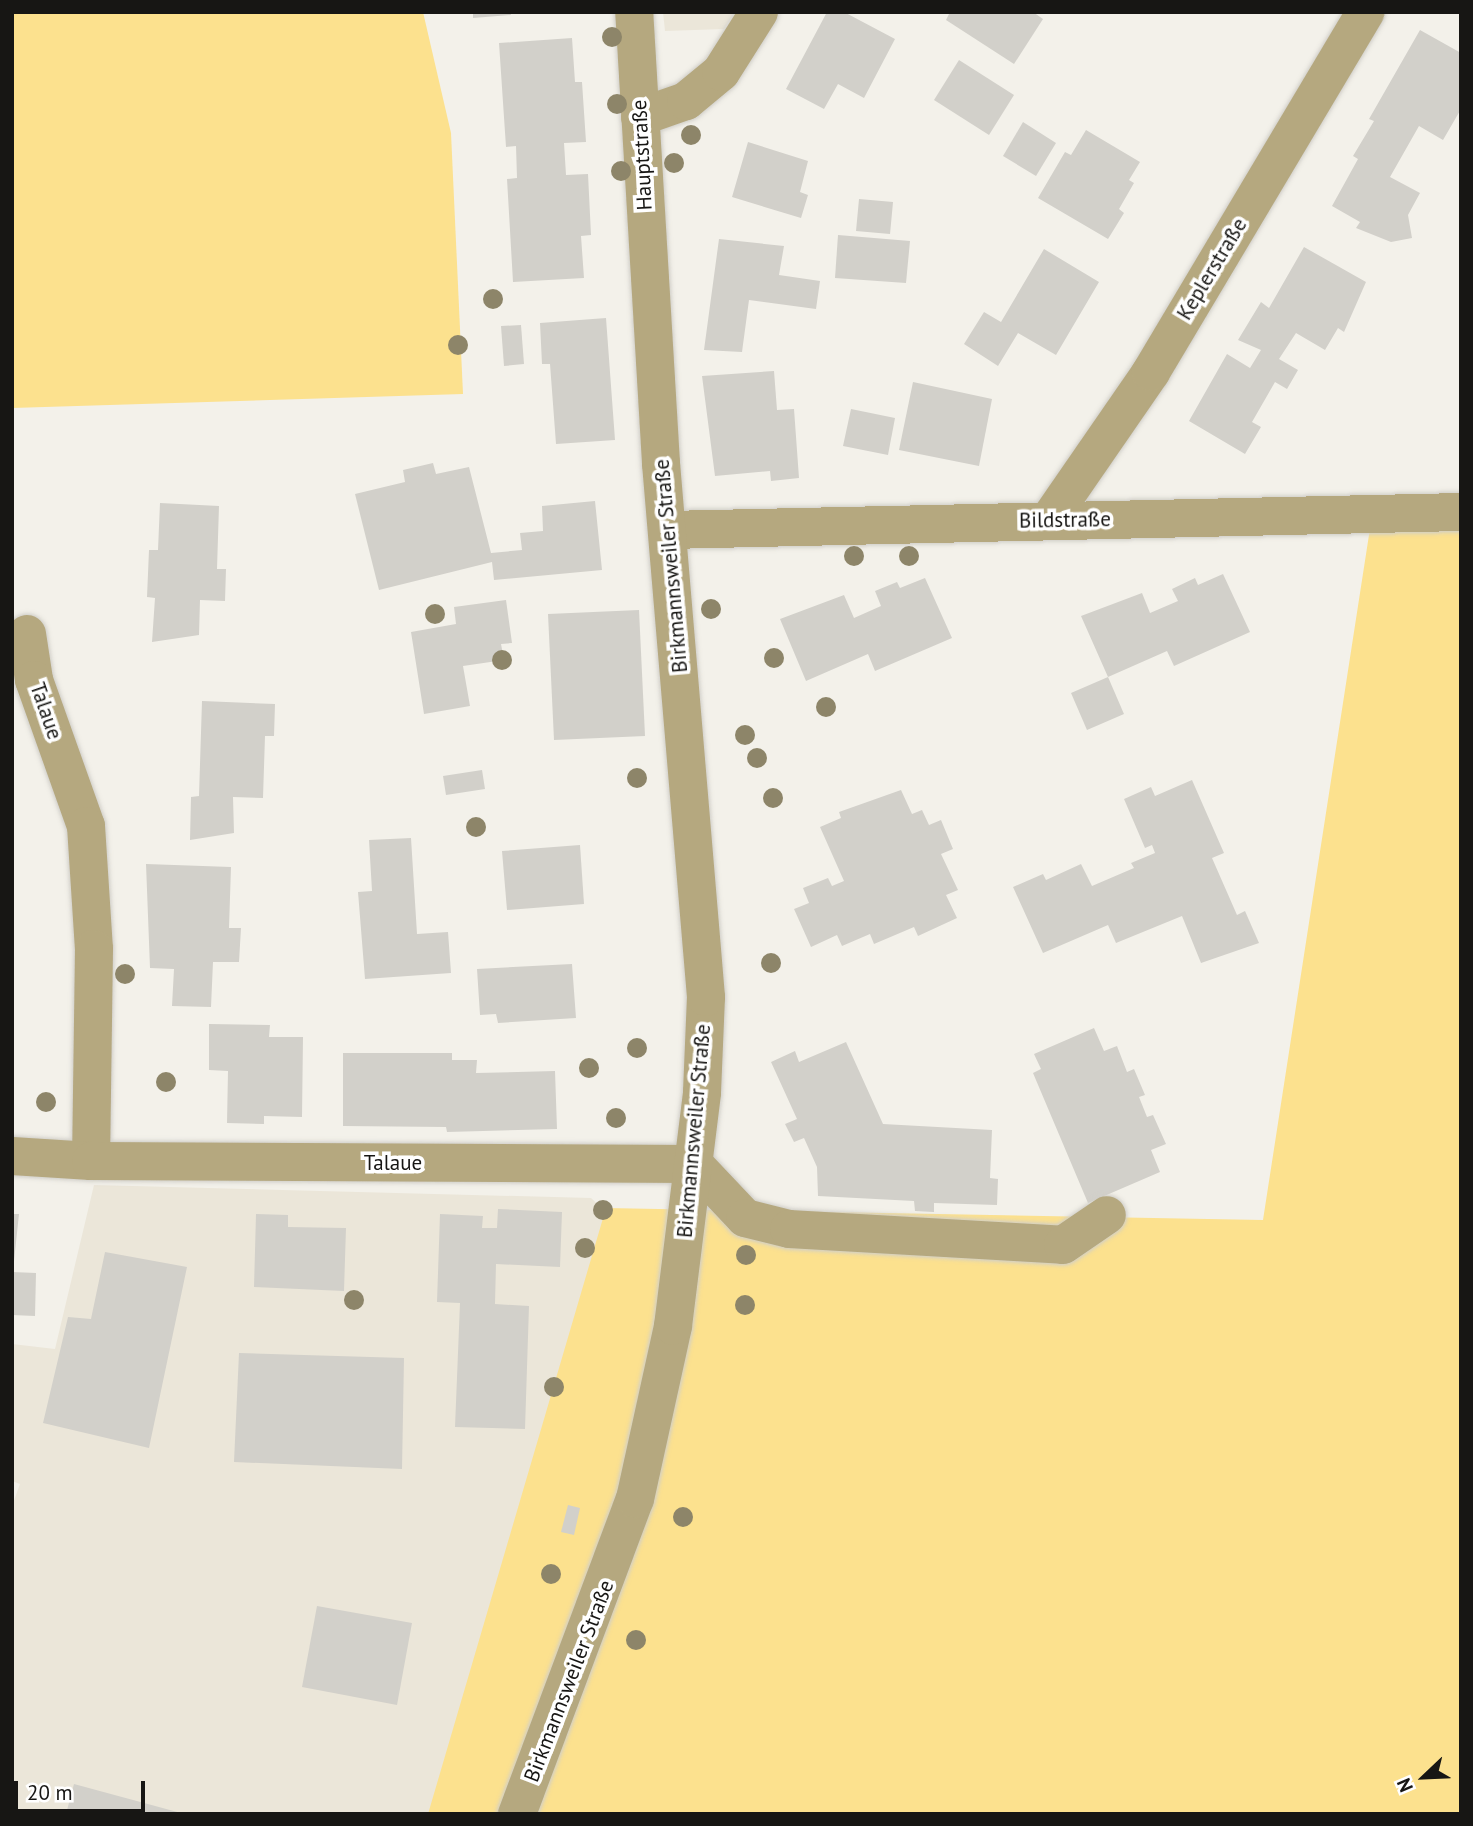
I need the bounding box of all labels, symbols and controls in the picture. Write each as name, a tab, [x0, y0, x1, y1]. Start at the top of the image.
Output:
street label: Hauptstraße	[627, 99, 657, 211]
street label: Keplerstraße	[1172, 213, 1252, 325]
street label: Birkmannsweiler Straße	[649, 458, 693, 674]
street label: Bildstraße	[1019, 507, 1111, 533]
street label: Talaue	[25, 679, 67, 743]
street label: Birkmannsweiler Straße	[672, 1023, 716, 1239]
street label: Talaue	[364, 1150, 422, 1176]
street label: Birkmannsweiler Straße	[519, 1576, 619, 1786]
north arrow	[1389, 1742, 1459, 1812]
scale bar	[18, 1766, 149, 1810]
text: N	[1391, 1775, 1418, 1796]
text: 20 m	[27, 1779, 73, 1806]

